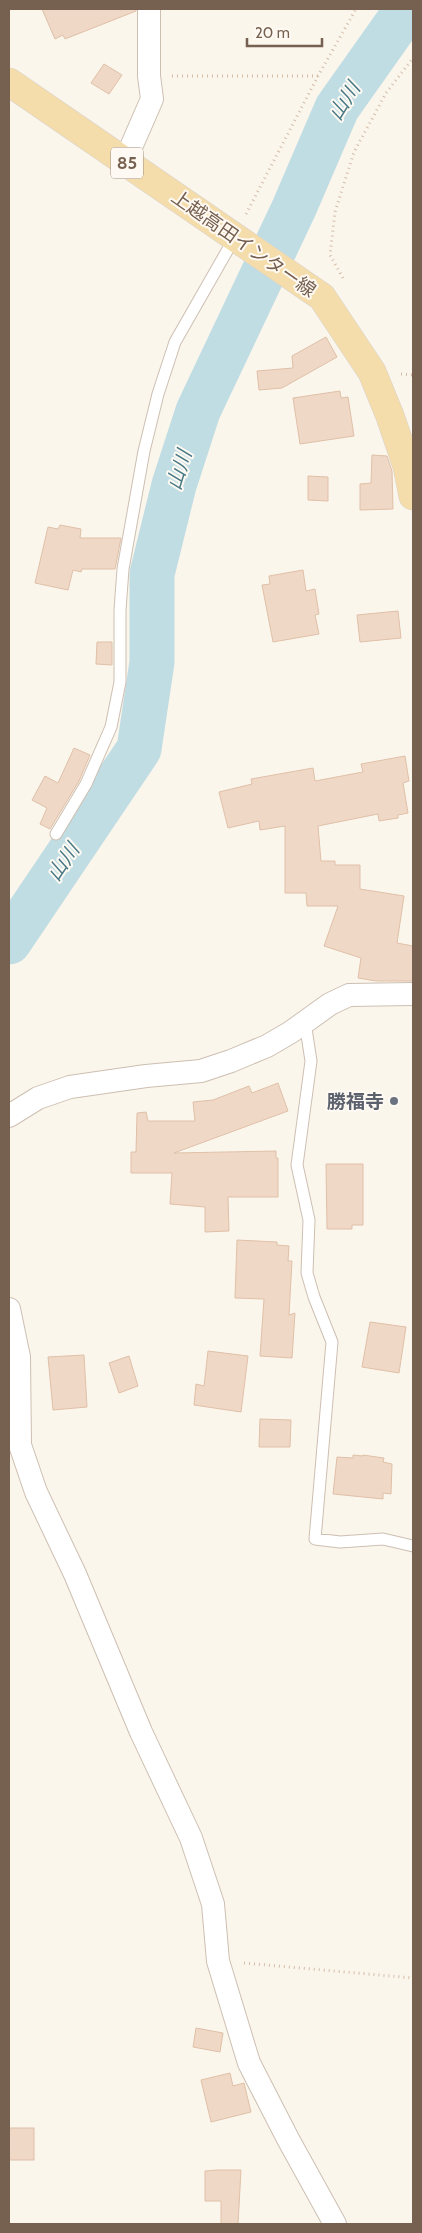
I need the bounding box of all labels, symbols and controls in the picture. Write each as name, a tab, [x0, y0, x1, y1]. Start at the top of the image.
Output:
scale bar	[247, 15, 322, 47]
text: 20 m	[255, 24, 290, 42]
water label: 山川	[323, 76, 366, 124]
road number: 85	[111, 148, 143, 178]
street label: 上越高田インター線	[167, 185, 320, 302]
water label: 山川	[162, 445, 197, 493]
water label: 山川	[42, 837, 85, 885]
place label: 勝福寺	[327, 1090, 384, 1113]
marker: 勝福寺	[388, 1095, 400, 1107]

